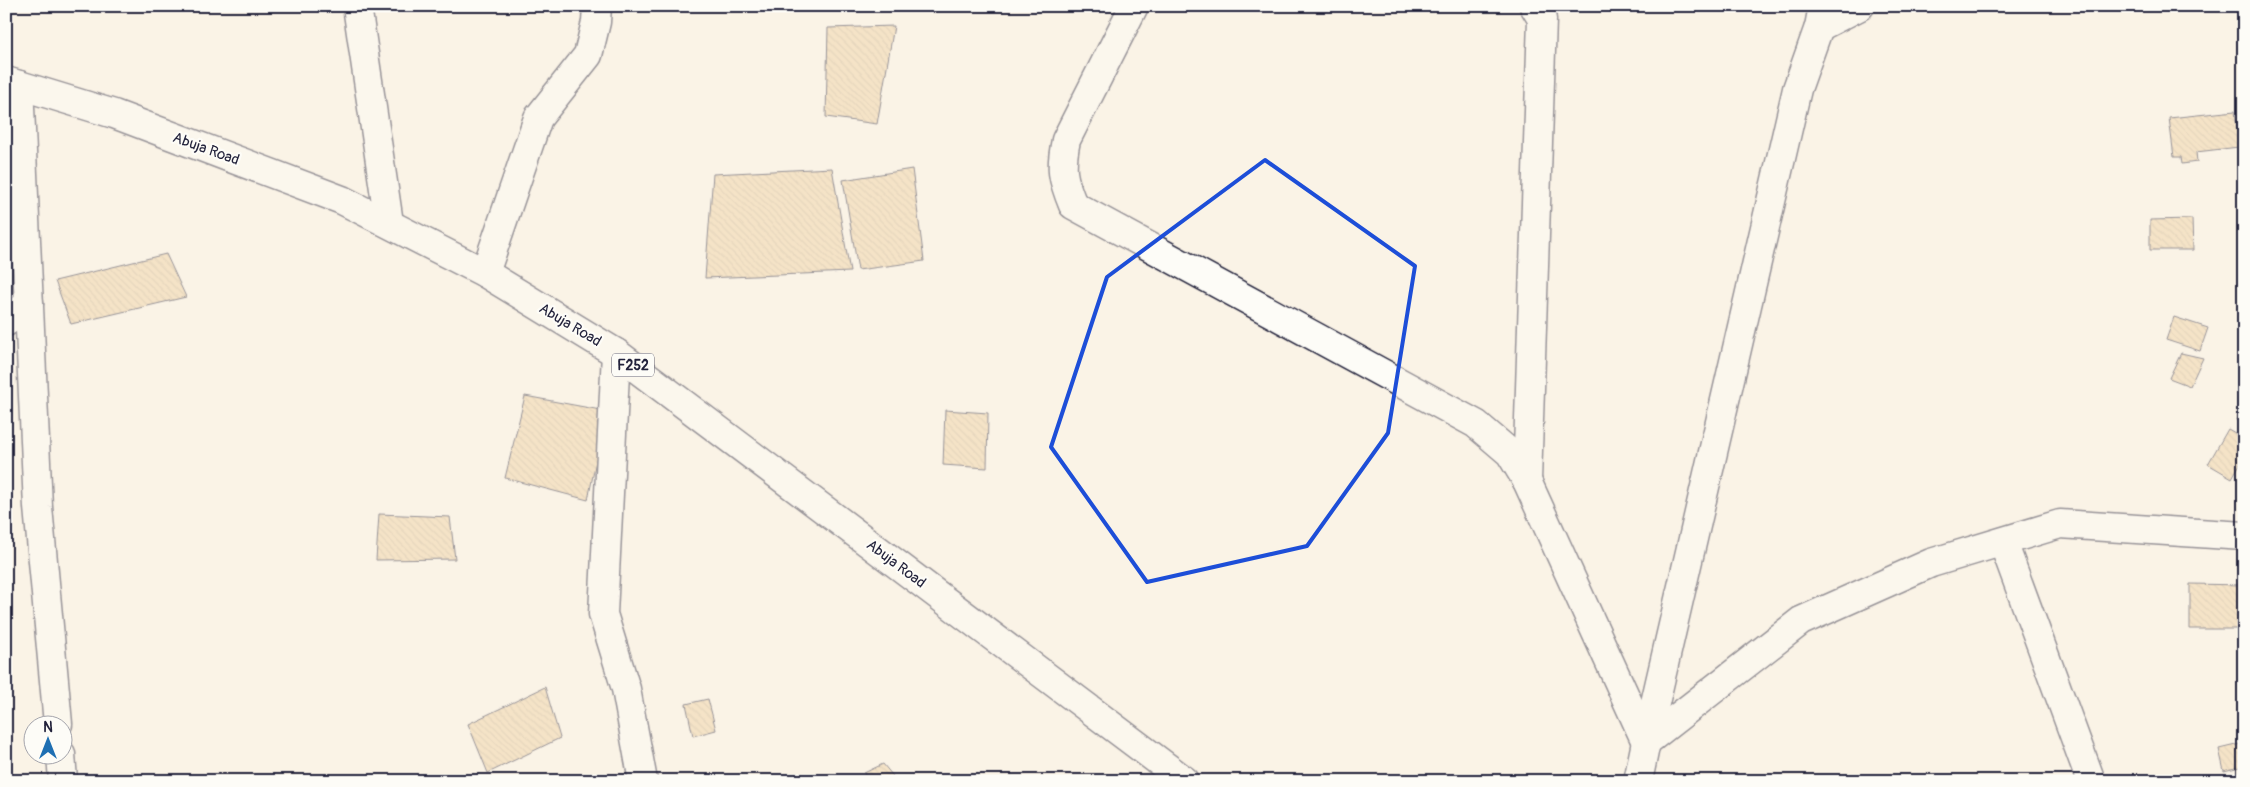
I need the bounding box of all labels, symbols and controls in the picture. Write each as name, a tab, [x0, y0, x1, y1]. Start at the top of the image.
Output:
street label: Abuja Road	[170, 128, 242, 170]
street label: Abuja Road	[535, 299, 605, 351]
road number: F252	[612, 354, 654, 376]
street label: Abuja Road	[863, 536, 929, 592]
north arrow	[22, 714, 72, 764]
text: N	[43, 719, 53, 736]

